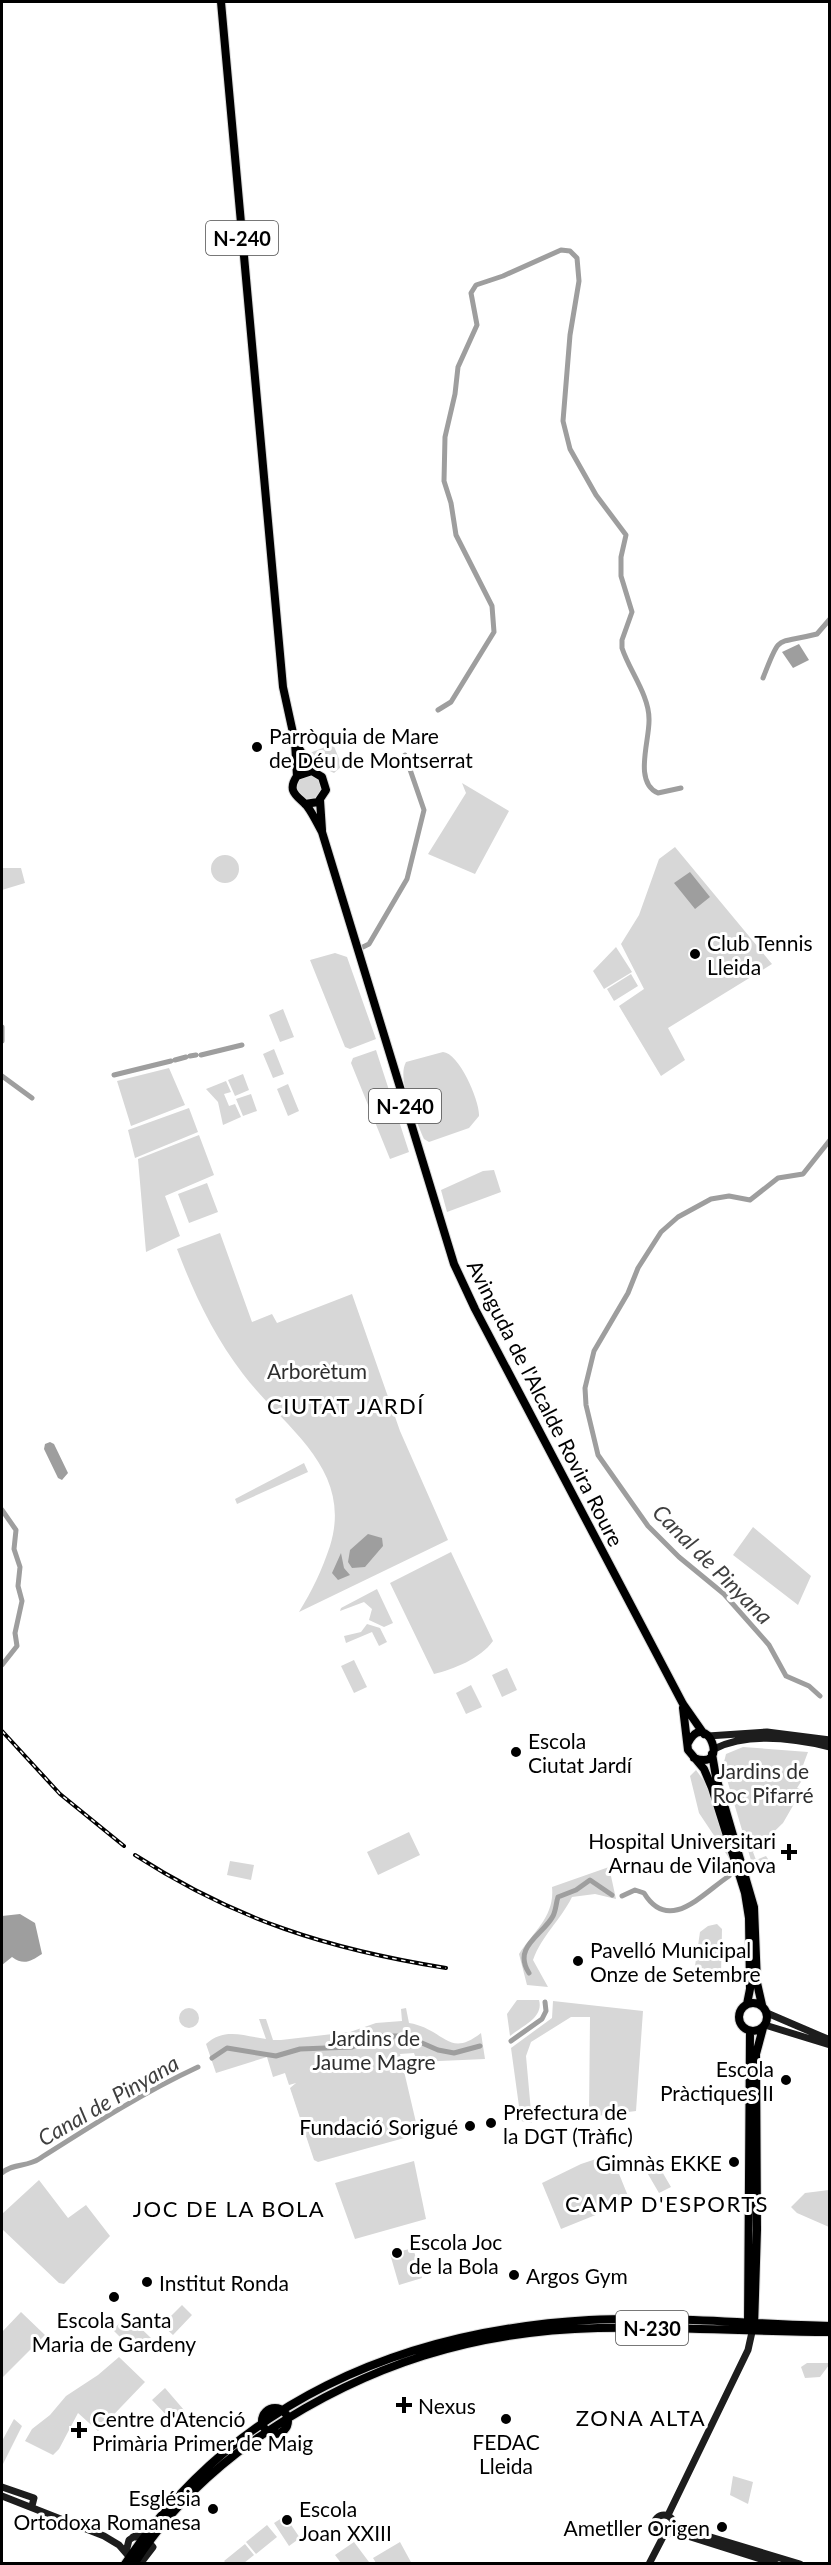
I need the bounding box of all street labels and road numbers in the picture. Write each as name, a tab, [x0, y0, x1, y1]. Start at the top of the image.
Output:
road number: N-240	[206, 221, 278, 255]
road number: N-240	[369, 1089, 441, 1123]
street label: Avinguda de l'Alcalde Rovira Roure	[463, 1256, 629, 1550]
road number: N-230	[616, 2311, 688, 2345]

